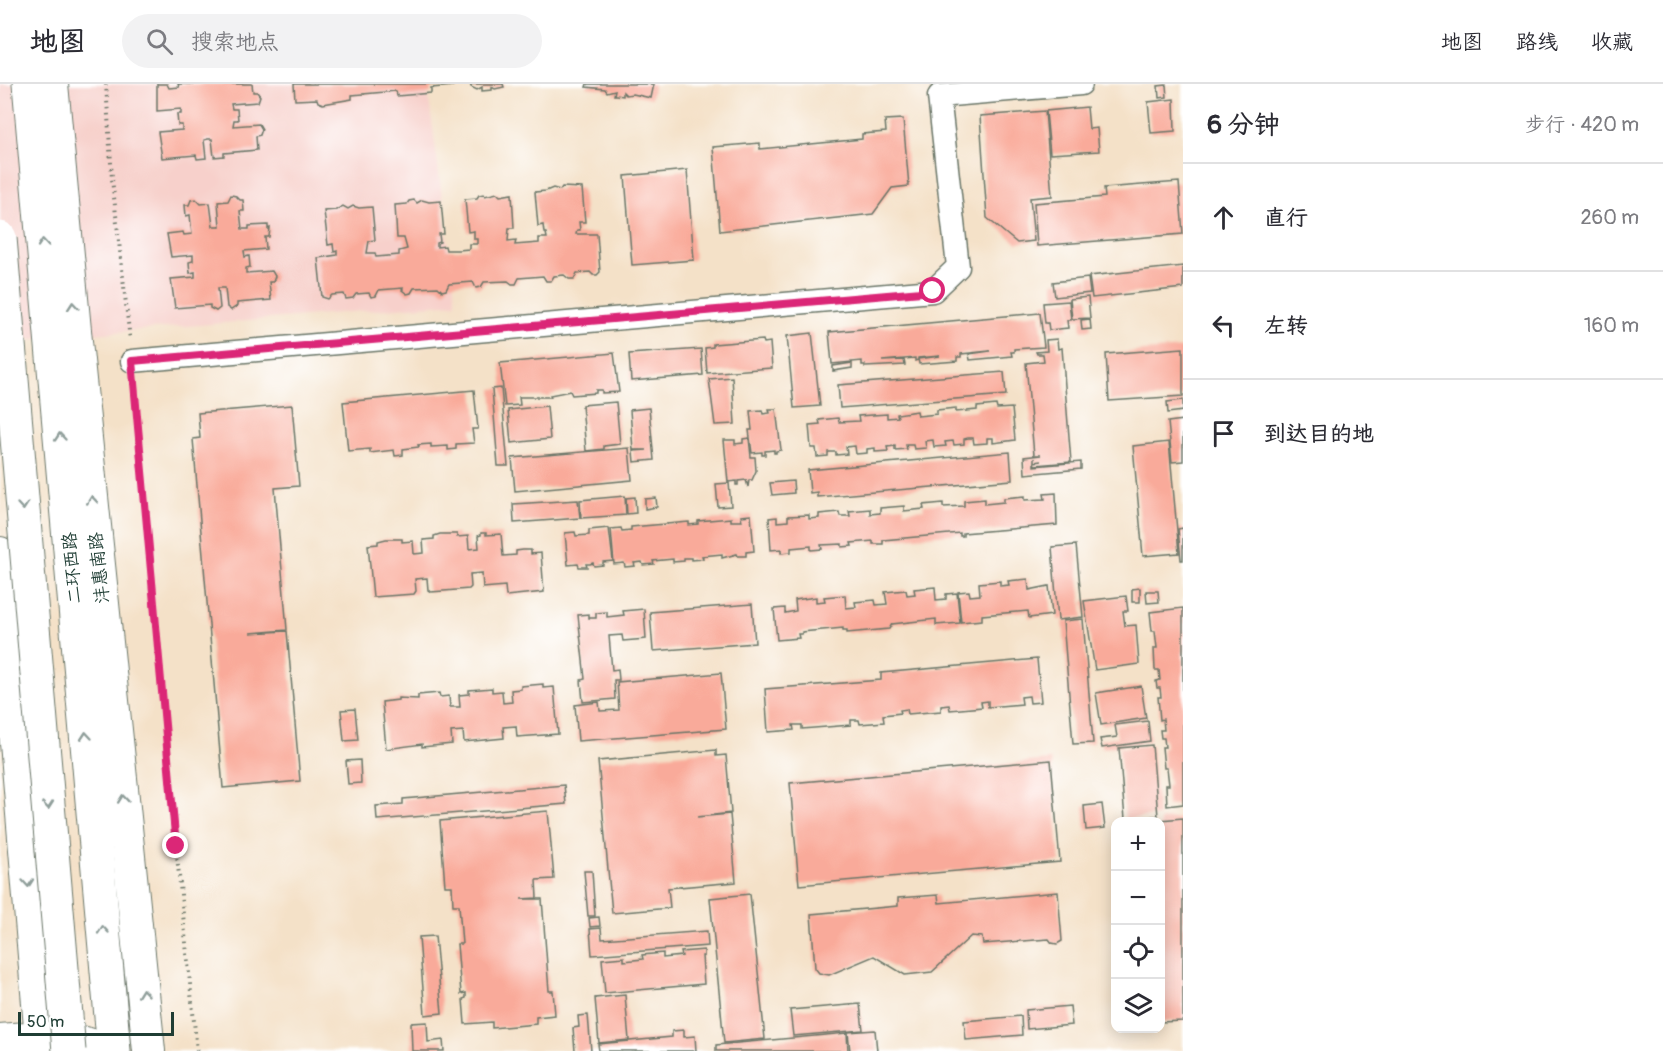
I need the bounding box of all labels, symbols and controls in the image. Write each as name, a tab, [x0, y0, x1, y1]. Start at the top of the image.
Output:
search box	[122, 14, 542, 68]
text: 地图	[30, 25, 86, 60]
icon: search	[143, 25, 176, 58]
text: 搜索地点	[191, 28, 279, 56]
text: 地图	[1441, 29, 1483, 56]
text: 路线	[1516, 29, 1558, 56]
text: 收藏	[1591, 29, 1633, 56]
text: 6 分钟	[1207, 109, 1280, 141]
text: 步行 · 420 m	[1525, 112, 1639, 137]
icon: ahead	[1207, 201, 1240, 234]
text: 直行	[1264, 204, 1308, 232]
text: 260 m	[1580, 205, 1639, 230]
one-way arrow	[37, 238, 50, 247]
route start	[919, 277, 945, 303]
one-way arrow	[67, 302, 80, 311]
icon: left	[1207, 309, 1240, 342]
text: 左转	[1264, 312, 1308, 340]
text: 160 m	[1584, 313, 1639, 338]
icon: arrive	[1207, 417, 1240, 450]
text: 到达目的地	[1264, 420, 1374, 448]
one-way arrow	[54, 432, 67, 441]
one-way arrow	[86, 496, 99, 505]
one-way arrow	[16, 501, 29, 510]
street label: 二环西路	[58, 531, 87, 605]
street label: 沣惠南路	[84, 531, 115, 605]
one-way arrow	[80, 731, 93, 740]
one-way arrow	[117, 794, 130, 803]
one-way arrow	[41, 800, 54, 809]
map controls	[1111, 817, 1165, 1033]
button: +	[1111, 817, 1165, 871]
route end	[162, 832, 188, 858]
button: −	[1111, 871, 1165, 925]
one-way arrow	[21, 878, 34, 888]
one-way arrow	[97, 925, 110, 934]
button: locate	[1111, 925, 1165, 979]
button: layers	[1111, 979, 1165, 1033]
one-way arrow	[137, 988, 150, 997]
scale bar	[18, 1009, 174, 1036]
text: 50 m	[27, 1012, 64, 1032]

